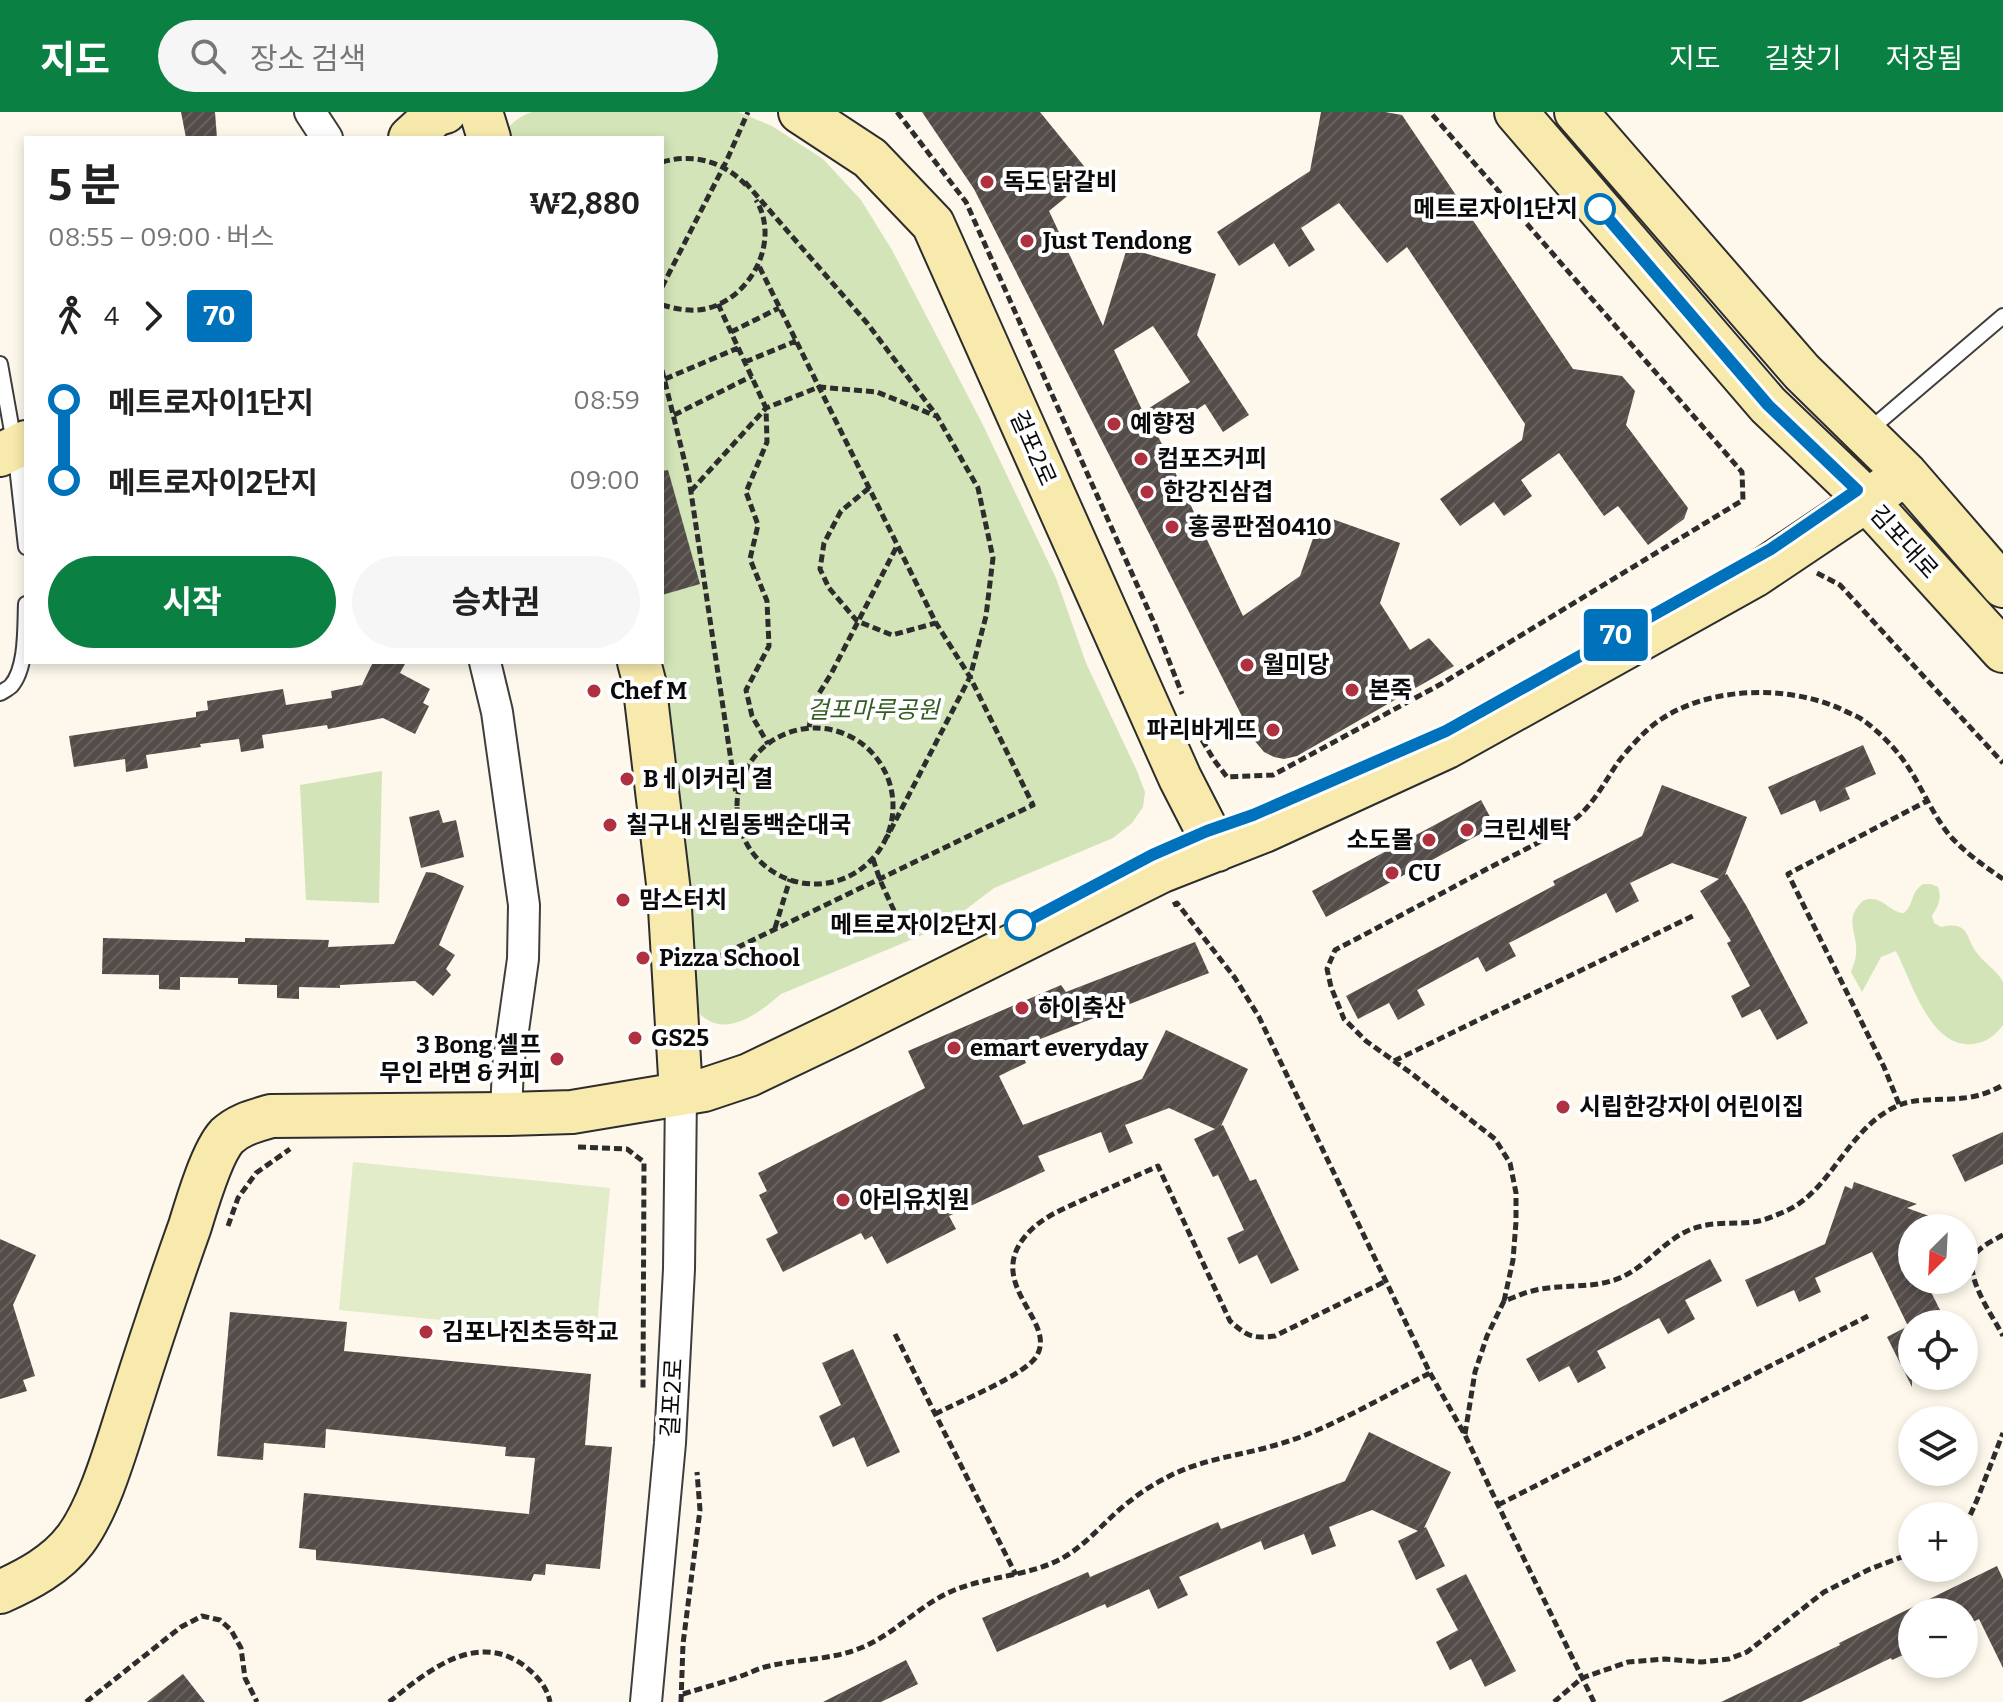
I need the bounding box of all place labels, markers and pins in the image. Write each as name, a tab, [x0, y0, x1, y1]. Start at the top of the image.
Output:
place label: 독도 닭갈비	[1003, 168, 1118, 196]
marker: 독도 닭갈비	[978, 173, 996, 191]
marker: 메트로자이1단지	[1585, 194, 1615, 224]
place label: 메트로자이1단지	[1413, 195, 1578, 223]
place label: Just Tendong	[1041, 227, 1192, 255]
marker: Just Tendong	[1018, 232, 1036, 250]
place label: 예향정	[1130, 410, 1196, 438]
marker: 예향정	[1105, 415, 1123, 433]
place label: 컴포즈커피	[1157, 445, 1267, 473]
marker: 컴포즈커피	[1132, 450, 1150, 468]
place label: 한강진삼겹	[1163, 478, 1273, 506]
marker: 한강진삼겹	[1138, 483, 1156, 501]
place label: 홍콩판점0410	[1188, 513, 1332, 541]
marker: 홍콩판점0410	[1163, 518, 1181, 536]
place label: 월미당	[1263, 651, 1329, 679]
marker: 월미당	[1238, 656, 1256, 674]
place label: 본죽	[1368, 676, 1412, 704]
place label: Chef M	[610, 677, 687, 705]
marker: 본죽	[1343, 681, 1361, 699]
marker: Chef M	[585, 682, 603, 700]
place label: 파리바게뜨	[1147, 716, 1257, 744]
marker: 파리바게뜨	[1264, 721, 1282, 739]
place label: Bㅔ이커리 결	[643, 765, 773, 793]
marker: Bㅔ이커리 결	[618, 770, 636, 788]
place label: 칠구내 신림동백순대국	[626, 811, 851, 839]
marker: 칠구내 신림동백순대국	[601, 816, 619, 834]
place label: 크린세탁	[1483, 816, 1571, 844]
marker: 크린세탁	[1458, 821, 1476, 839]
place label: 소도몰	[1347, 826, 1413, 854]
marker: 소도몰	[1420, 831, 1438, 849]
place label: CU	[1408, 859, 1441, 887]
marker: CU	[1383, 864, 1401, 882]
place label: 맘스터치	[639, 886, 727, 914]
marker: 맘스터치	[614, 891, 632, 909]
marker: 메트로자이2단지	[1005, 910, 1035, 940]
place label: 메트로자이2단지	[830, 911, 998, 939]
place label: Pizza School	[659, 944, 801, 972]
marker: Pizza School	[634, 949, 652, 967]
place label: 하이축산	[1038, 994, 1126, 1022]
marker: 하이축산	[1013, 999, 1031, 1017]
place label: GS25	[651, 1024, 709, 1052]
marker: GS25	[626, 1029, 644, 1047]
place label: 3 Bong 셀프 무인 라면 & 커피	[379, 1031, 541, 1087]
place label: emart everyday	[970, 1034, 1149, 1062]
marker: emart everyday	[945, 1039, 963, 1057]
marker: 3 Bong 셀프 무인 라면 & 커피	[548, 1050, 566, 1068]
place label: 시립한강자이 어린이집	[1579, 1093, 1804, 1121]
marker: 시립한강자이 어린이집	[1554, 1098, 1572, 1116]
place label: 아리유치원	[859, 1186, 969, 1214]
marker: 아리유치원	[834, 1191, 852, 1209]
place label: 김포나진초등학교	[442, 1318, 619, 1346]
marker: 김포나진초등학교	[417, 1323, 435, 1341]

